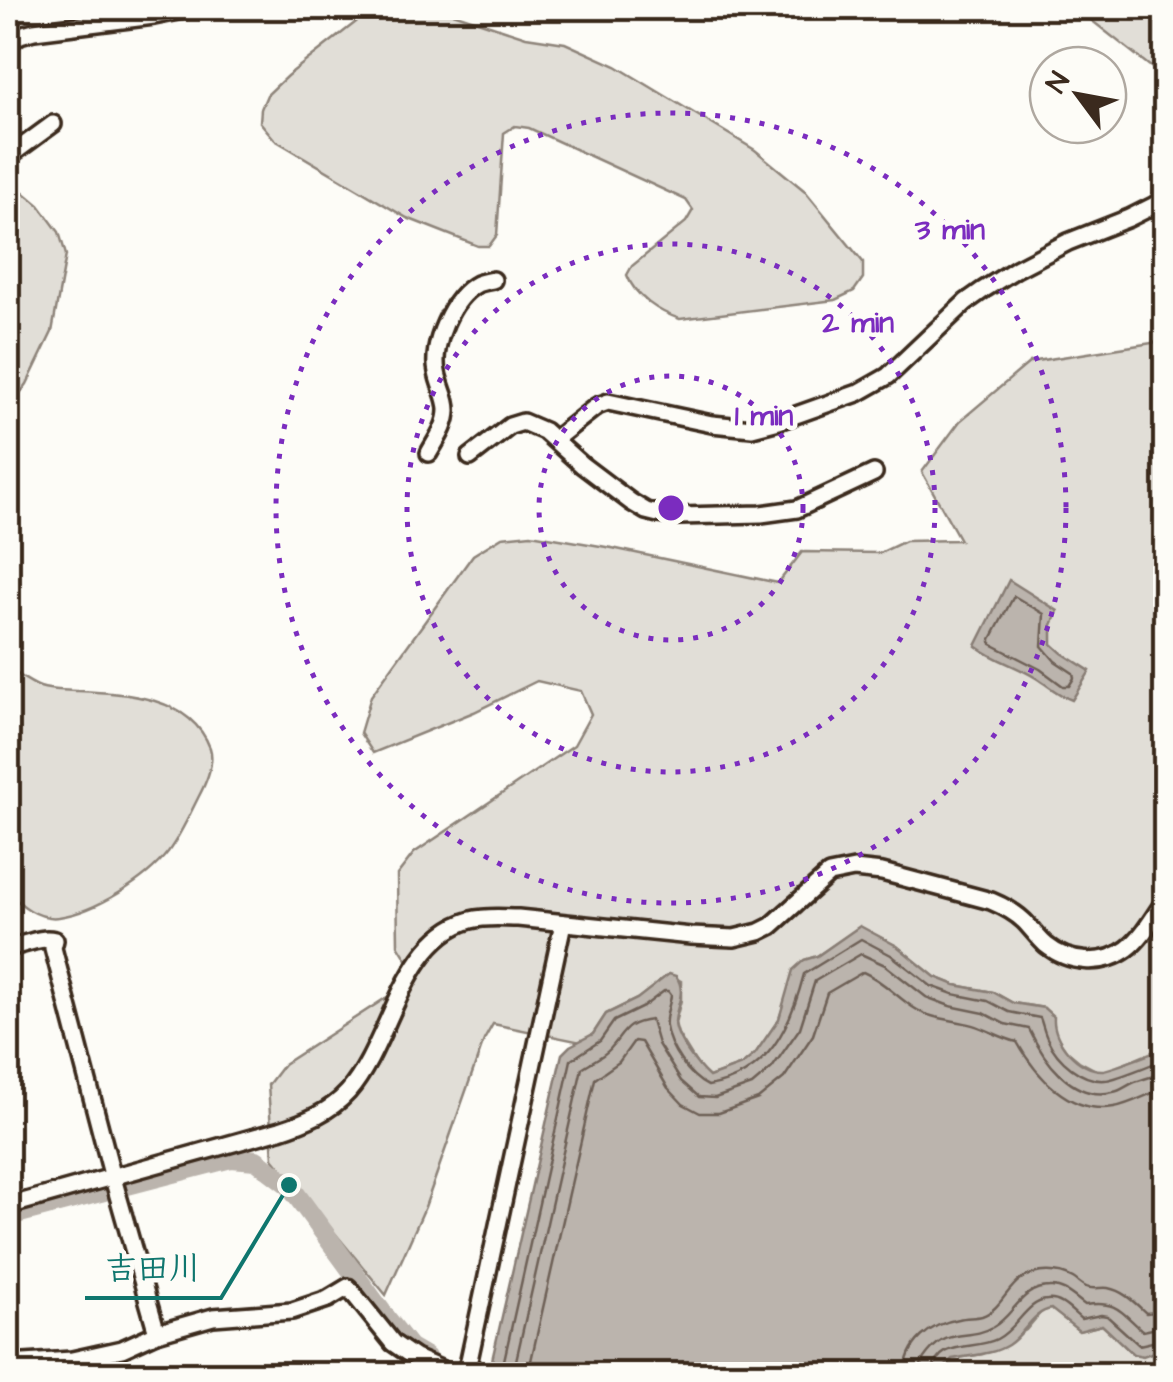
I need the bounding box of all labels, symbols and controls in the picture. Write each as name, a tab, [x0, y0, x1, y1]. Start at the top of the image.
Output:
north arrow	[1028, 45, 1128, 145]
text: N	[1037, 64, 1079, 100]
text: 3 min	[914, 209, 985, 251]
text: 2 min	[821, 302, 894, 344]
text: 1 min	[735, 395, 793, 437]
centre of rings	[653, 490, 689, 526]
callout: 吉田川	[85, 1236, 221, 1298]
text: 吉田川	[105, 1247, 201, 1292]

